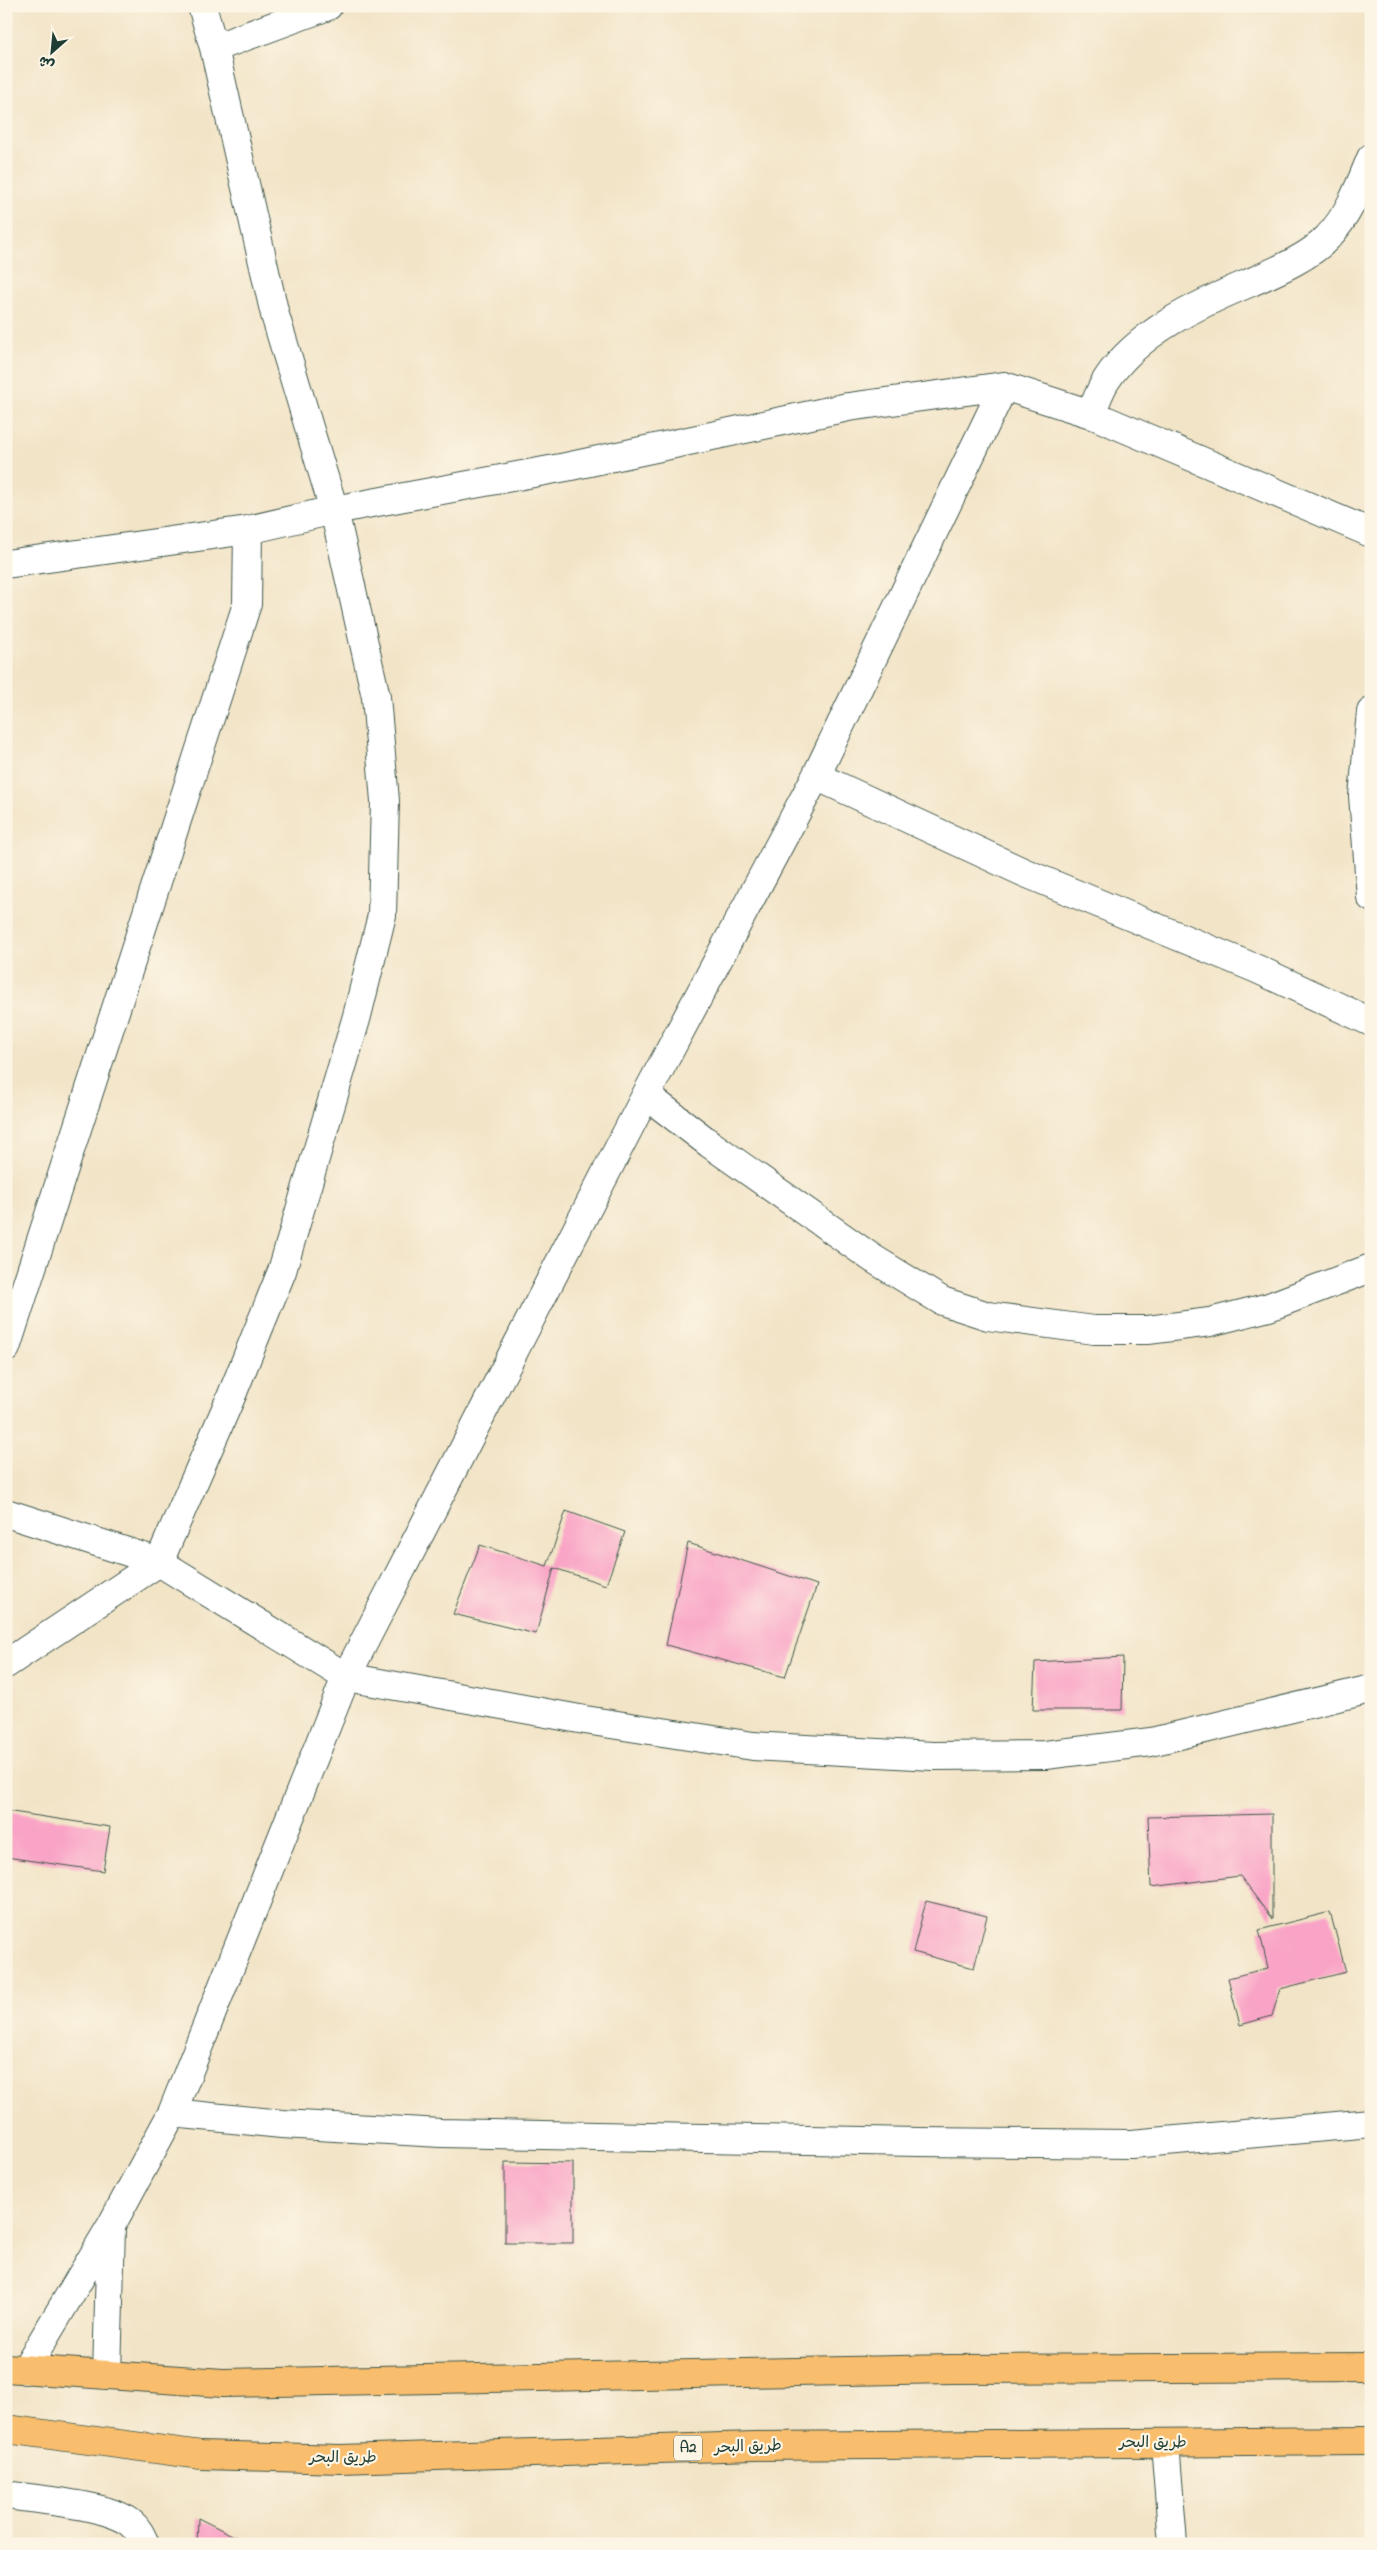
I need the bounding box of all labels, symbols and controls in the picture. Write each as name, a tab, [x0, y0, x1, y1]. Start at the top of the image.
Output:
north arrow	[28, 28, 78, 78]
text: ش	[35, 49, 58, 75]
street label: طريق البحر	[1117, 2431, 1187, 2455]
street label: طريق البحر	[712, 2434, 782, 2460]
road number: A2	[674, 2436, 702, 2460]
street label: طريق البحر	[307, 2446, 377, 2470]

